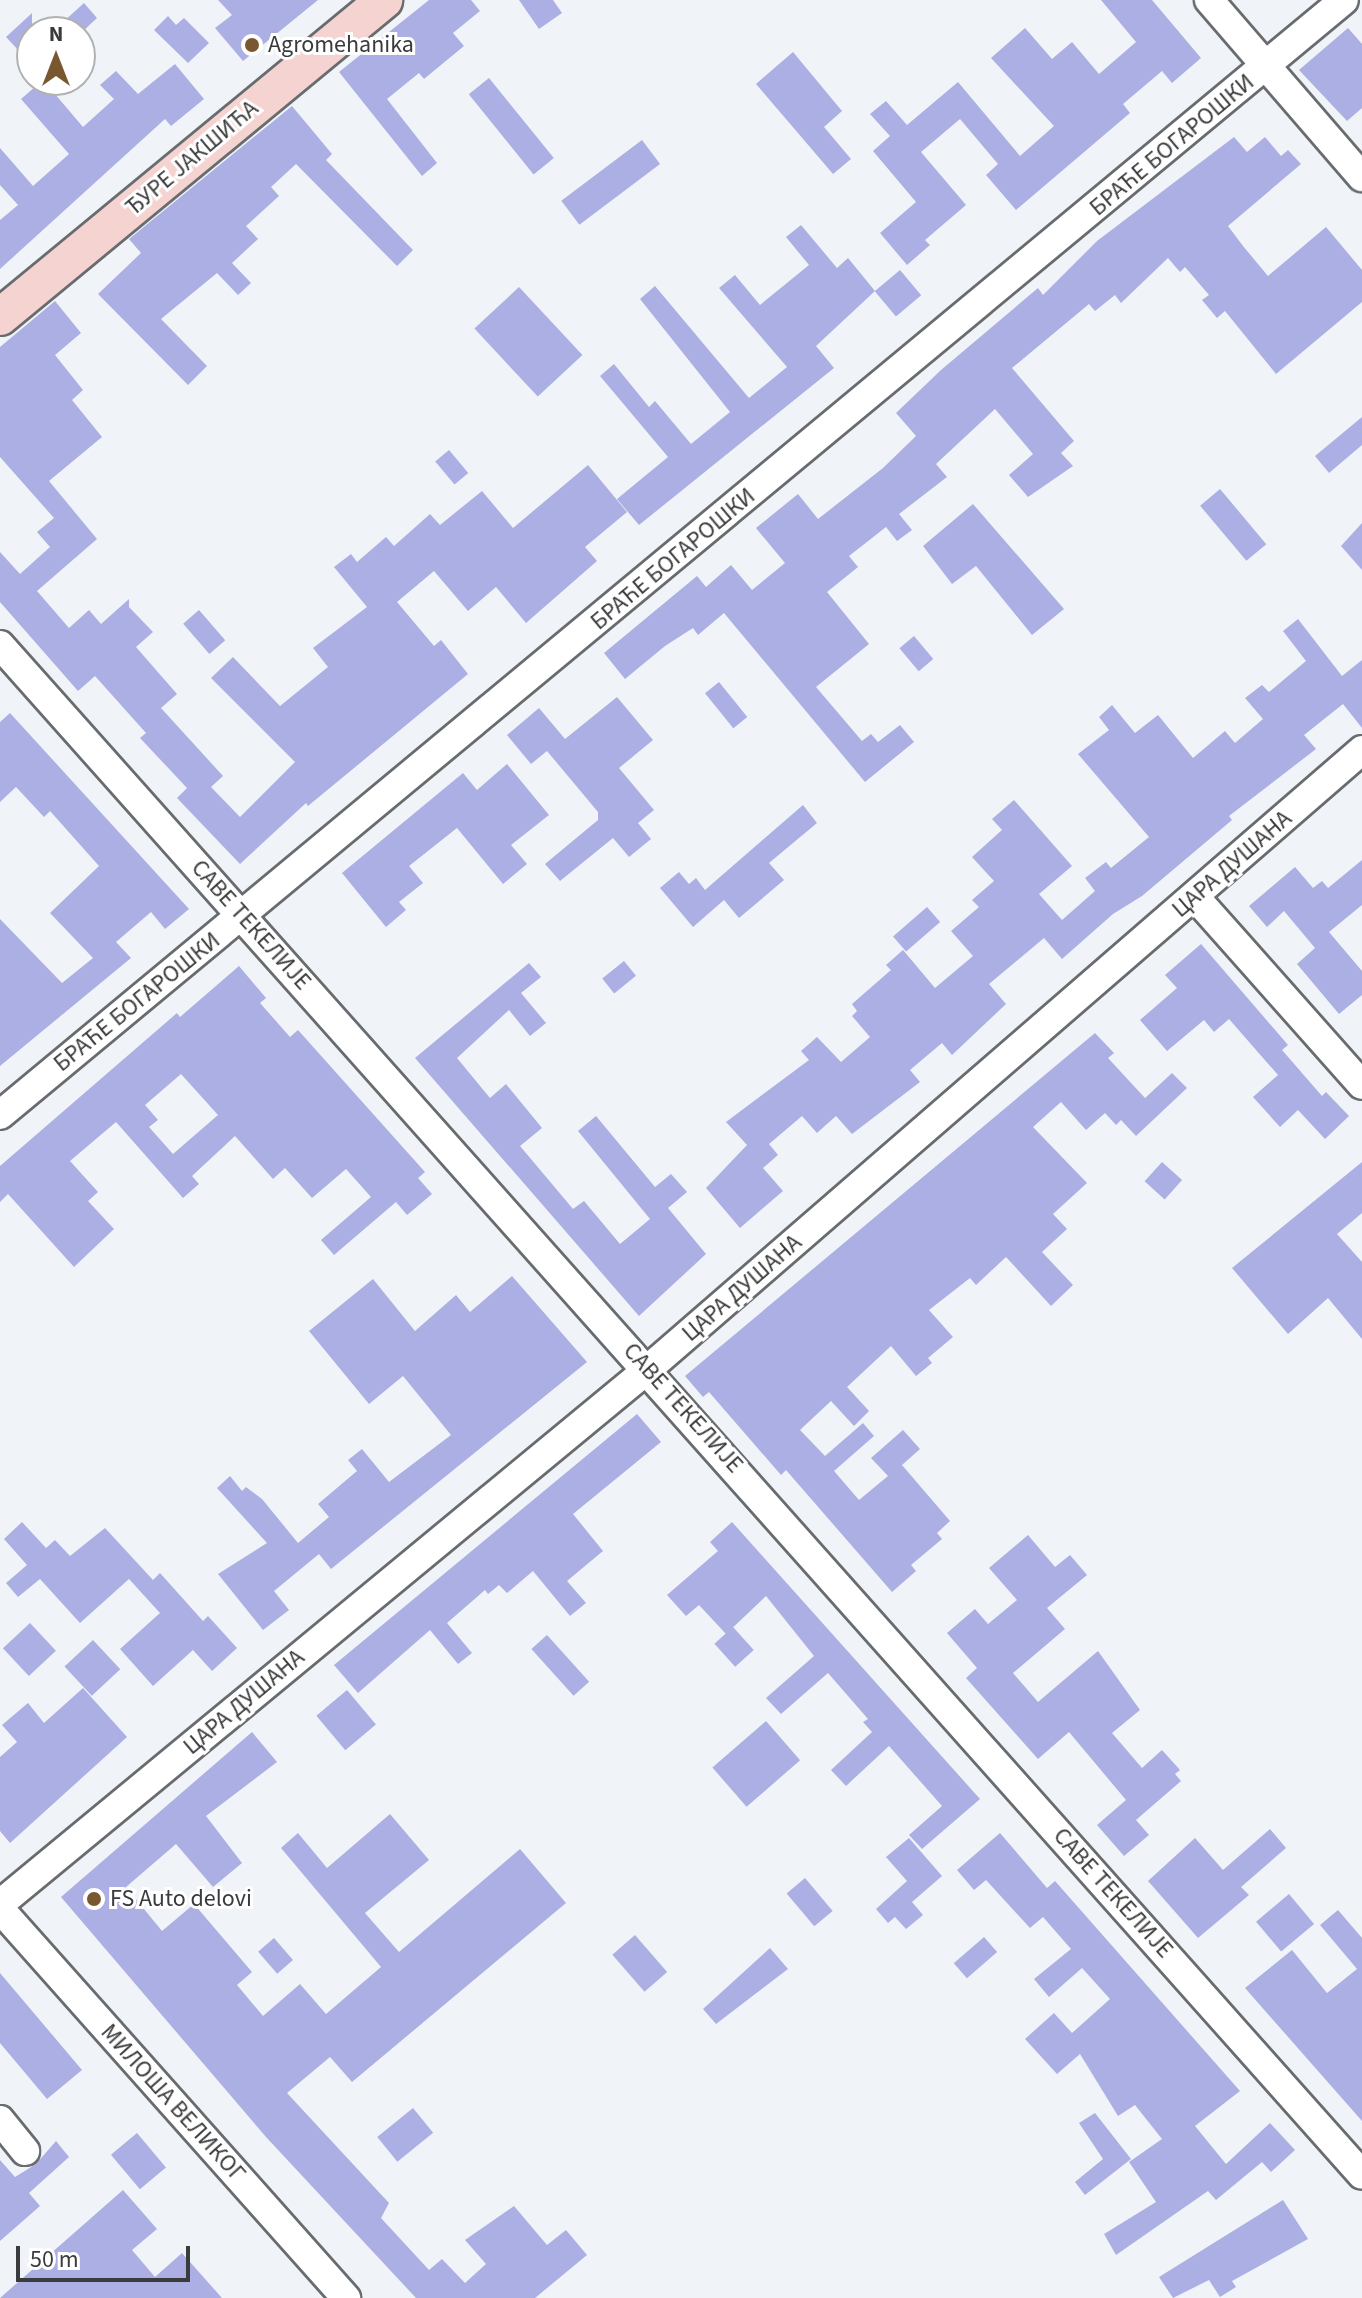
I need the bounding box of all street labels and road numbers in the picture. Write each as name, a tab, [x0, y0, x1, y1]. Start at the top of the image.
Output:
street label: БРАЋЕ БОГАРОШКИ	[1084, 68, 1260, 222]
street label: ЂУРЕ ЈАКШИЋА	[120, 94, 264, 222]
street label: БРАЋЕ БОГАРОШКИ	[585, 482, 761, 636]
street label: ЦАРА ДУШАНА	[1166, 804, 1298, 924]
street label: САВЕ ТЕКЕЛИЈЕ	[185, 854, 317, 996]
street label: БРАЋЕ БОГАРОШКИ	[48, 926, 226, 1078]
street label: ЦАРА ДУШАНА	[676, 1228, 808, 1348]
street label: САВЕ ТЕКЕЛИЈЕ	[617, 1337, 749, 1479]
street label: ЦАРА ДУШАНА	[178, 1643, 310, 1761]
street label: САВЕ ТЕКЕЛИЈЕ	[1047, 1822, 1179, 1964]
street label: МИЛОША ВЕЛИКОГ	[95, 2018, 251, 2188]

